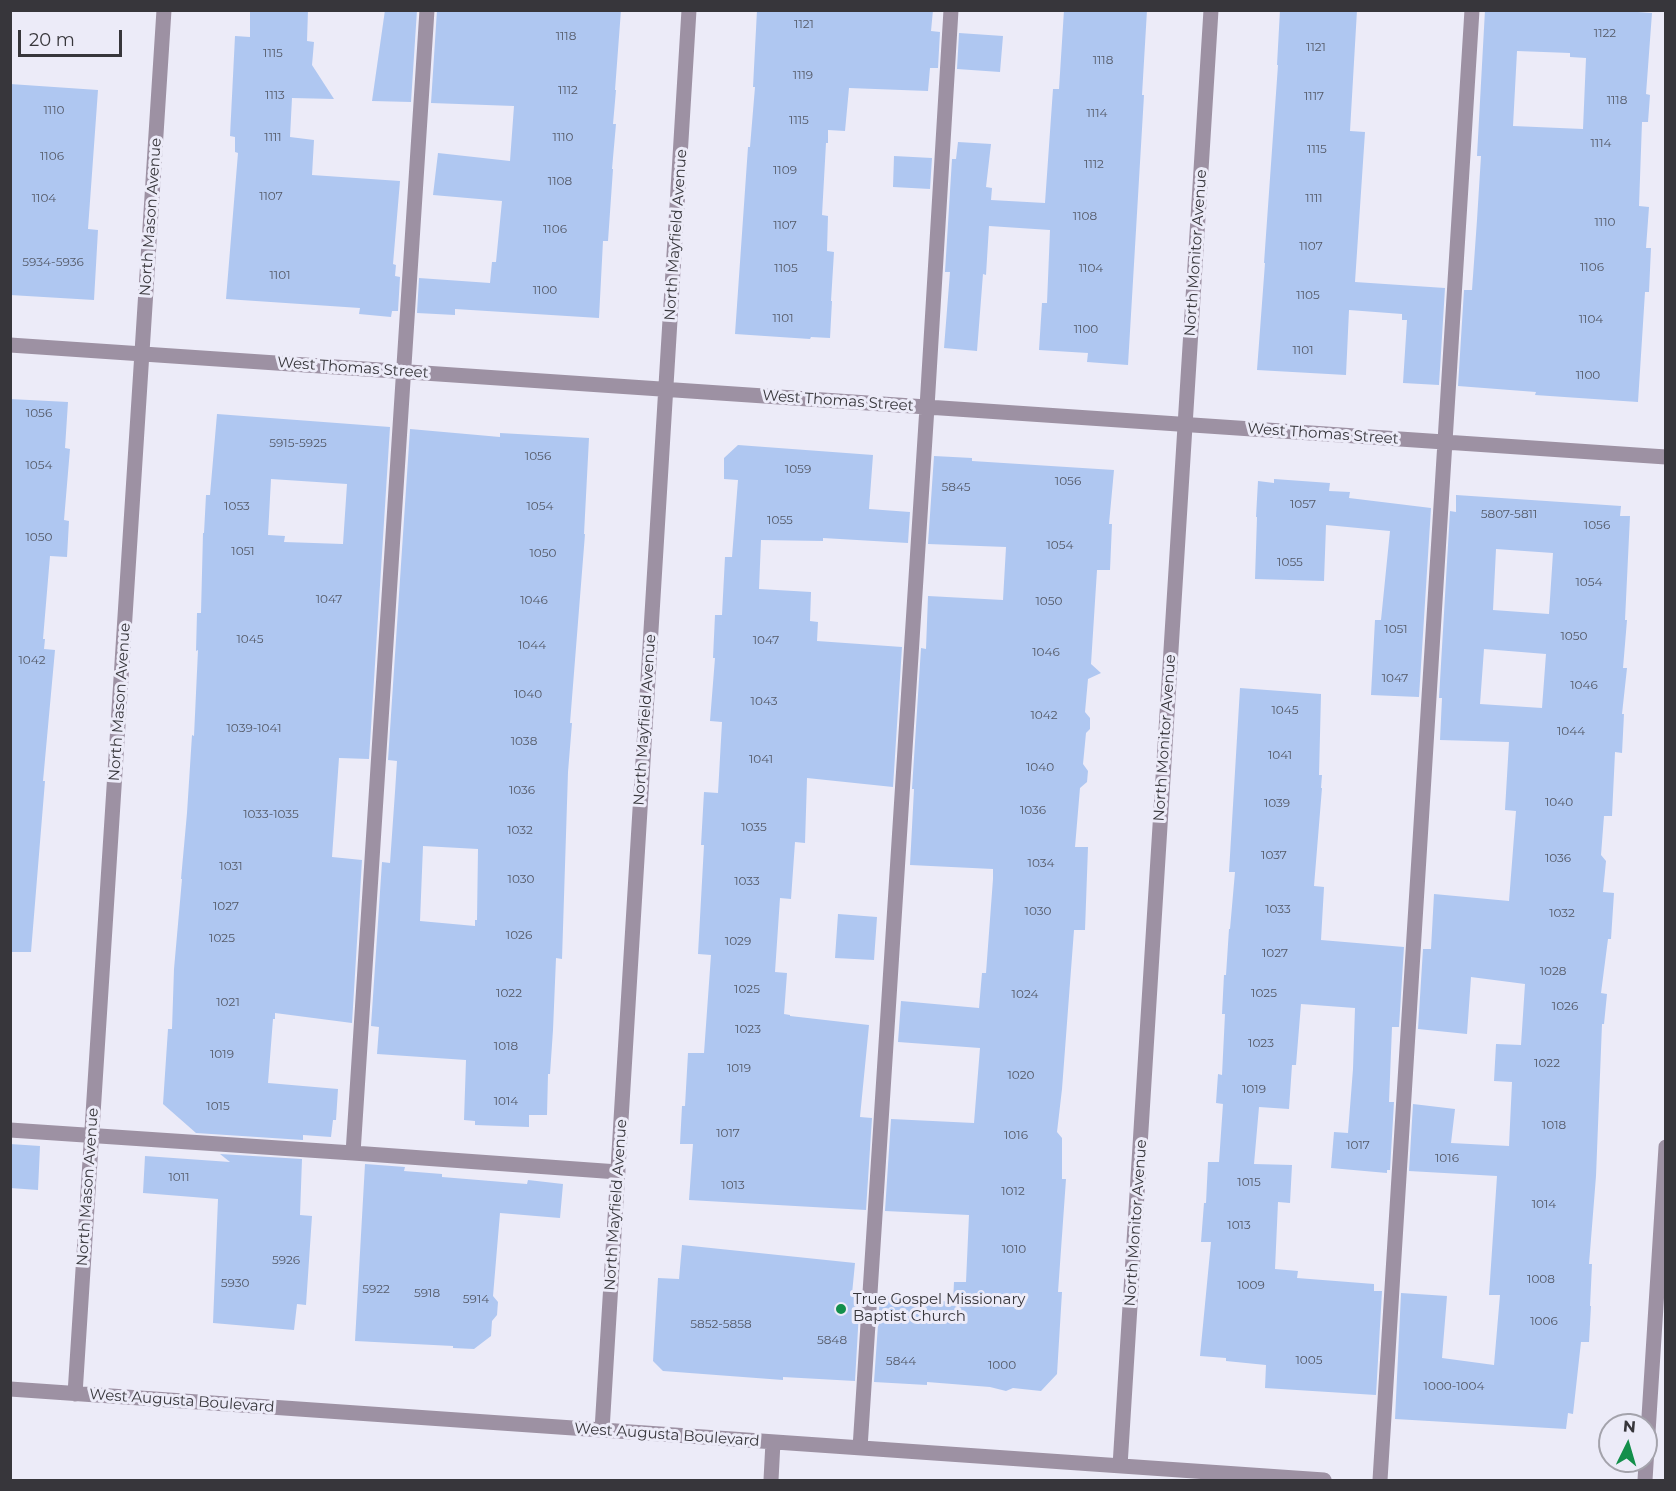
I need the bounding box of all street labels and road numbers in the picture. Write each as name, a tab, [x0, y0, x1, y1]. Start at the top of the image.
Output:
street label: North Mason Avenue	[136, 137, 166, 297]
street label: North Mayfield Avenue	[661, 149, 691, 321]
street label: North Monitor Avenue	[1181, 169, 1211, 337]
street label: West Thomas Street	[277, 354, 429, 382]
street label: West Thomas Street	[762, 387, 914, 415]
street label: West Thomas Street	[1247, 420, 1399, 448]
street label: North Mason Avenue	[105, 622, 135, 782]
street label: North Mayfield Avenue	[630, 634, 660, 806]
street label: North Monitor Avenue	[1150, 654, 1180, 822]
street label: North Mason Avenue	[73, 1107, 103, 1267]
street label: North Mayfield Avenue	[601, 1119, 631, 1291]
street label: North Monitor Avenue	[1121, 1139, 1151, 1307]
street label: West Augusta Boulevard	[89, 1386, 275, 1416]
street label: West Augusta Boulevard	[574, 1420, 760, 1450]

